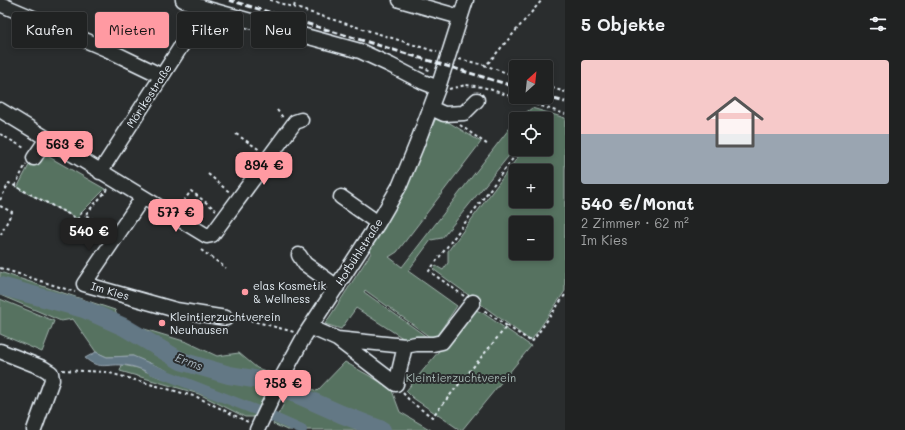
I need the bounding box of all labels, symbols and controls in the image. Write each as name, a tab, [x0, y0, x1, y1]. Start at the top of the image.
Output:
chip: Kaufen	[12, 12, 87, 48]
chip: Mieten	[95, 12, 169, 48]
chip: Filter	[177, 12, 243, 48]
chip: Neu	[251, 12, 306, 48]
text: 5 Objekte	[581, 13, 665, 35]
icon: filters	[867, 13, 889, 35]
north arrow	[509, 60, 553, 104]
map controls	[509, 60, 553, 260]
street label: Mörikestraße	[122, 61, 175, 130]
icon: home	[699, 86, 771, 158]
button: locate	[509, 112, 553, 156]
pin: 563 €	[37, 131, 93, 165]
text: 563 €	[46, 135, 84, 152]
pin: 894 €	[236, 152, 292, 186]
text: 894 €	[244, 156, 284, 173]
button: +	[509, 164, 553, 208]
text: 540 €/Monat	[581, 192, 694, 214]
pin: 577 €	[148, 199, 204, 233]
text: 577 €	[157, 203, 195, 220]
text: 2 Zimmer · 62 m²	[581, 214, 689, 231]
street label: Hofbühlstraße	[331, 215, 386, 288]
button: −	[509, 216, 553, 260]
pin: 540 €	[61, 218, 117, 252]
text: 540 €	[69, 222, 109, 239]
text: Im Kies	[581, 231, 627, 248]
street label: Im Kies	[89, 278, 131, 303]
place label: elas Kosmetik & Wellness	[253, 278, 327, 306]
marker: elas Kosmetik & Wellness	[240, 287, 250, 297]
place label: Kleintierzuchtverein Neuhausen	[170, 309, 280, 337]
marker: Kleintierzuchtverein Neuhausen	[157, 318, 167, 328]
water label: Erms	[173, 349, 206, 374]
pin: 758 €	[255, 370, 311, 404]
park label: Kleintierzuchtverein	[406, 370, 516, 385]
text: 758 €	[264, 374, 302, 391]

